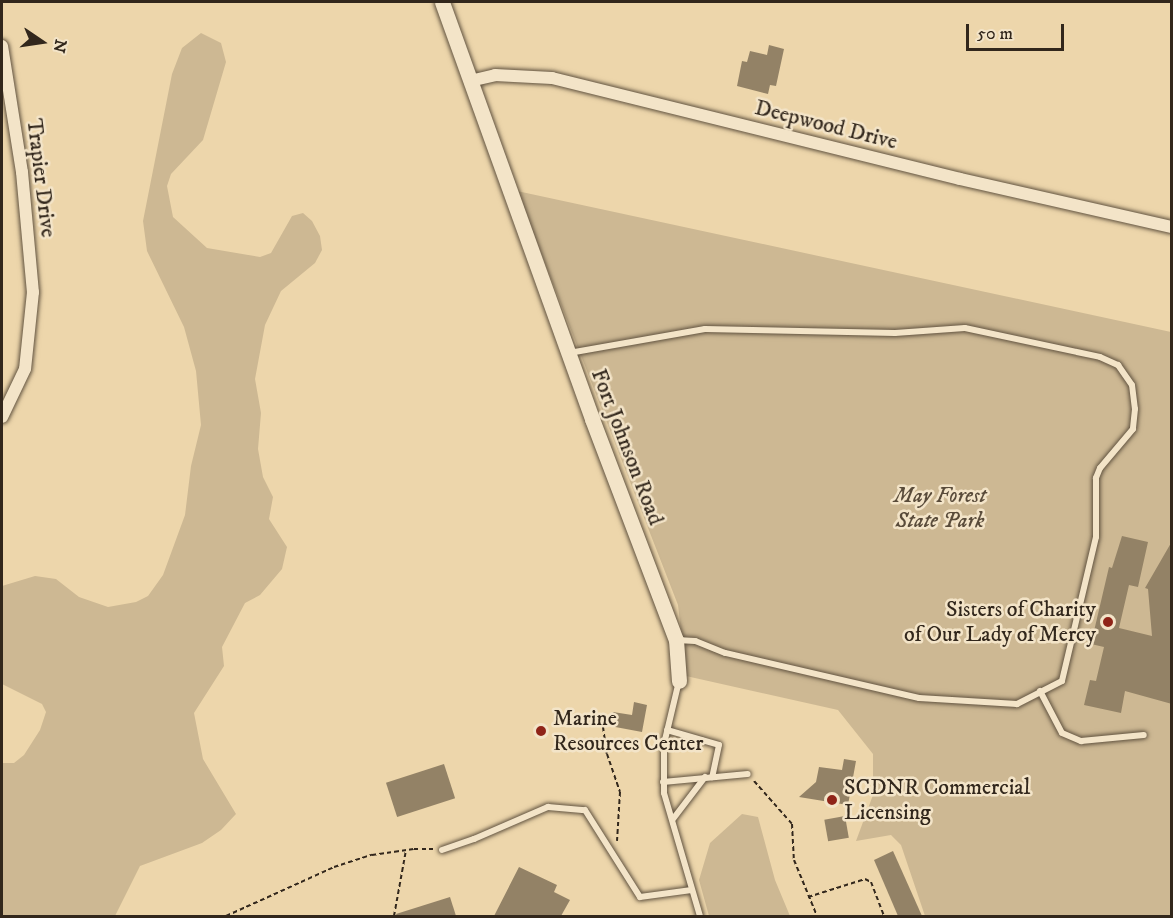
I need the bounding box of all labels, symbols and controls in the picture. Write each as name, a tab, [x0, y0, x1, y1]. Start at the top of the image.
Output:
north arrow	[12, 12, 72, 72]
scale bar	[969, 12, 1066, 50]
text: 50 m	[977, 23, 1013, 45]
text: N	[48, 37, 71, 55]
street label: Deepwood Drive	[752, 95, 900, 155]
street label: Trapier Drive	[21, 117, 61, 239]
street label: Fort Johnson Road	[585, 365, 669, 529]
park label: May Forest State Park	[894, 482, 986, 534]
place label: Sisters of Charity of Our Lady of Mercy	[904, 596, 1096, 648]
marker: Sisters of Charity of Our Lady of Mercy	[1101, 615, 1115, 629]
place label: Marine Resources Center	[553, 705, 704, 756]
marker: Marine Resources Center	[534, 724, 548, 738]
place label: SCDNR Commercial Licensing	[844, 774, 1030, 825]
marker: SCDNR Commercial Licensing	[825, 793, 839, 807]

